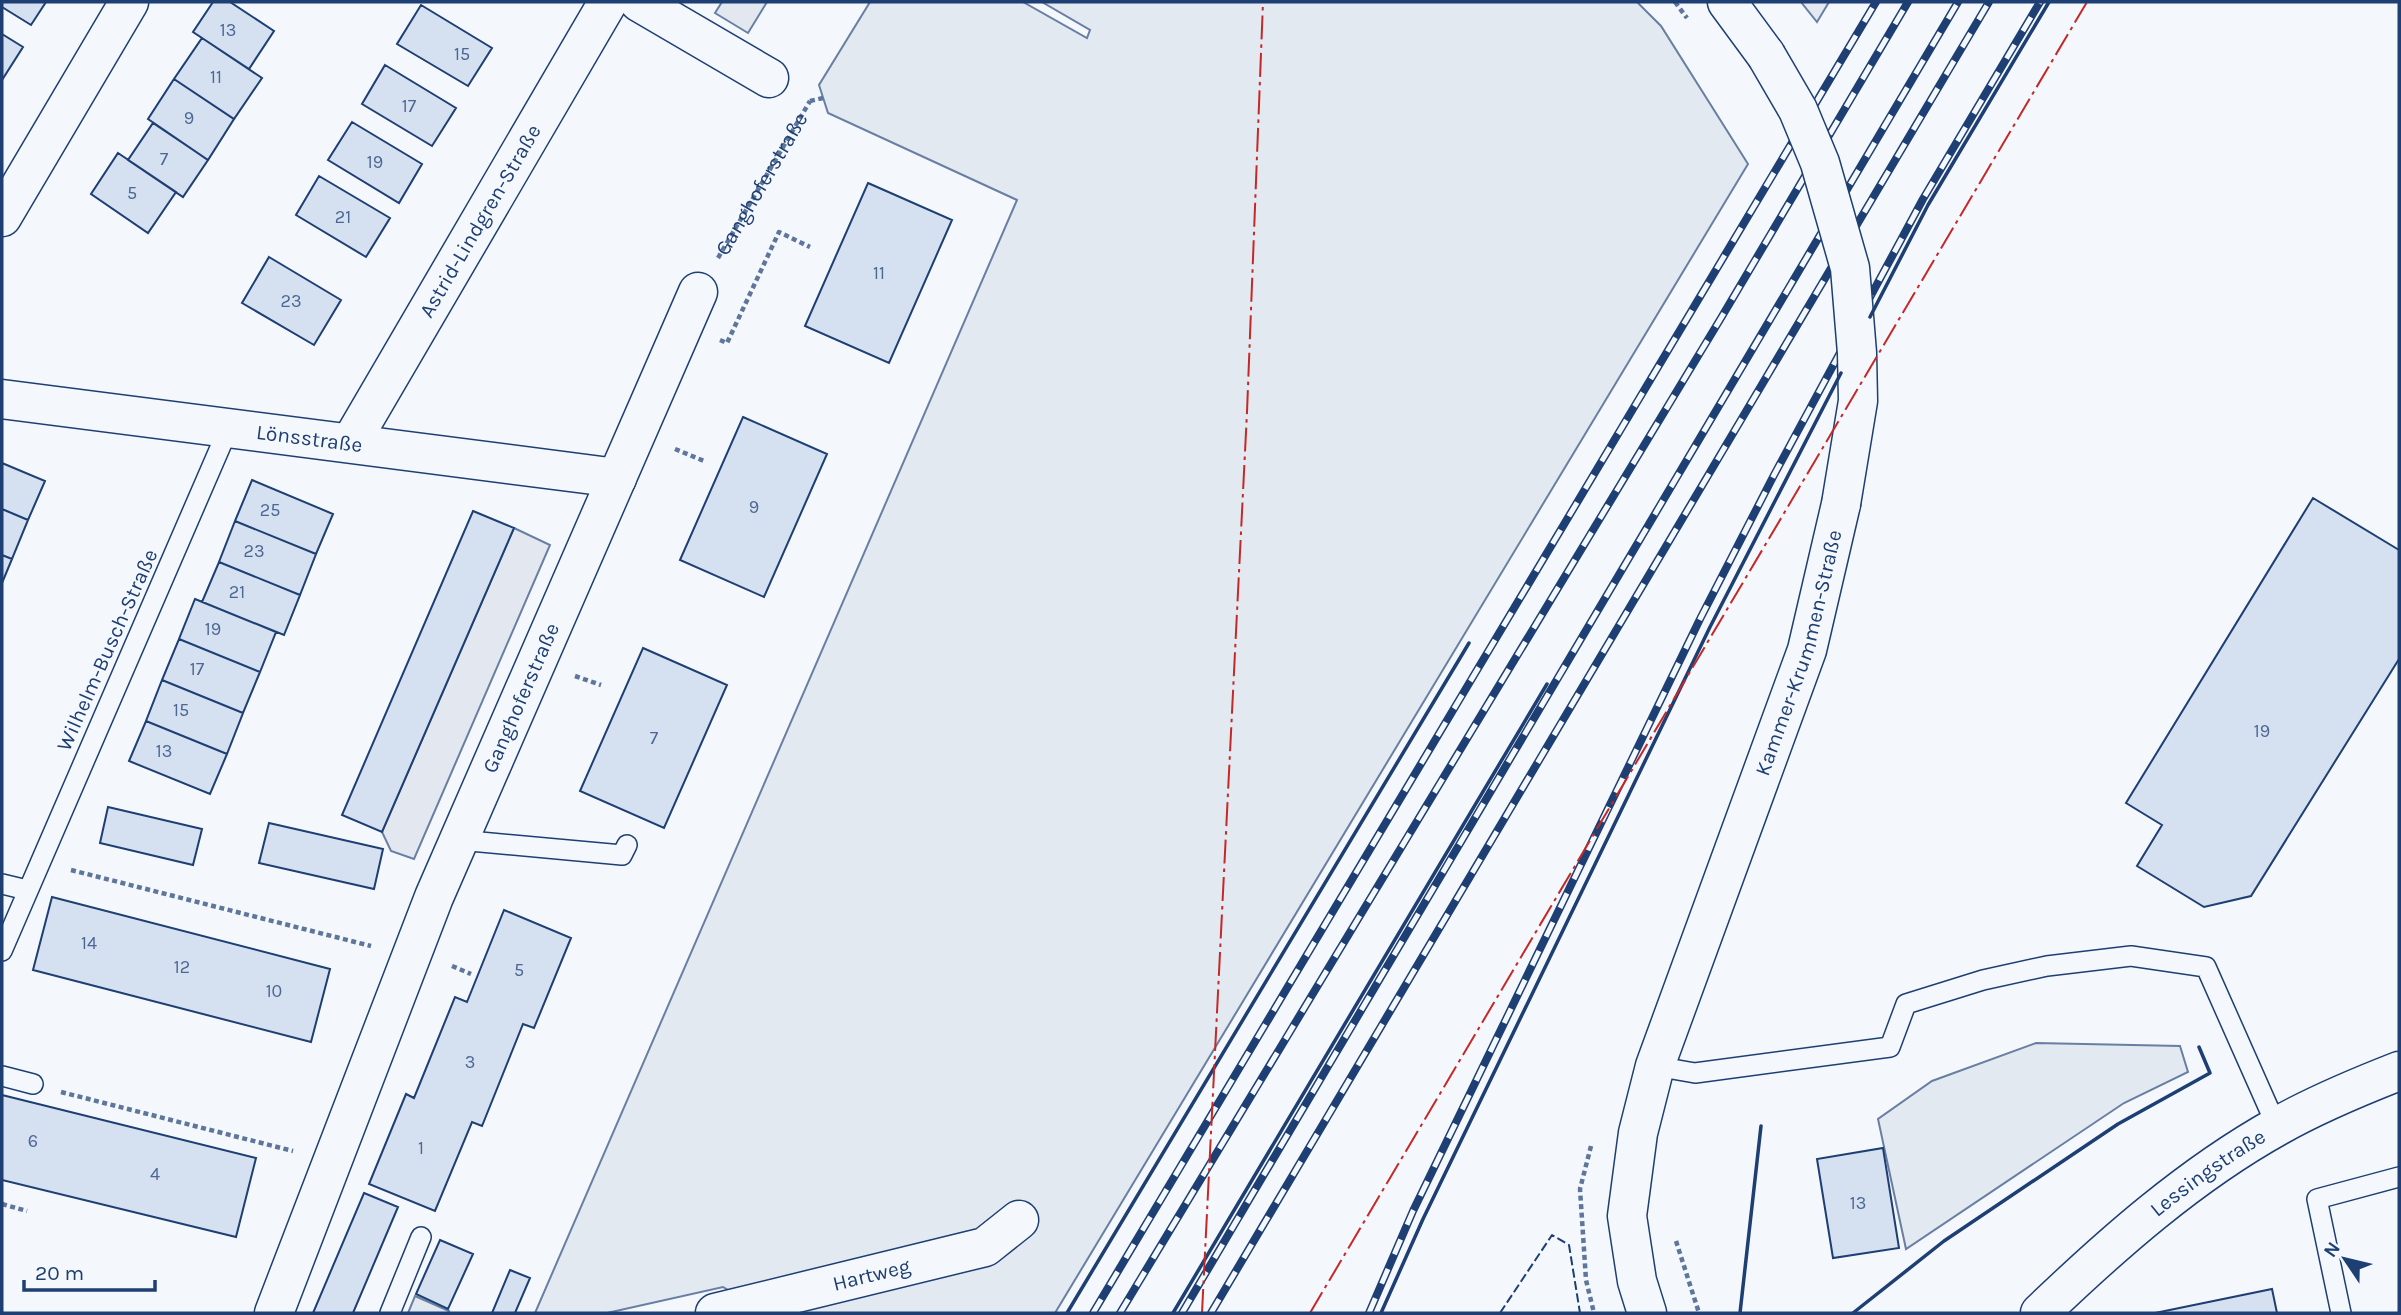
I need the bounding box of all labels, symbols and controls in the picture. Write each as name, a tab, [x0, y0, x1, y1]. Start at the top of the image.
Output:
house number: 13	[220, 19, 236, 41]
house number: 15	[454, 43, 470, 65]
house number: 11	[210, 66, 222, 88]
house number: 17	[402, 95, 417, 117]
house number: 9	[184, 107, 194, 129]
street label: Ganghoferstraße	[710, 108, 813, 259]
street label: Astrid-Lindgren-Straße	[414, 120, 546, 322]
house number: 7	[160, 148, 169, 170]
house number: 19	[367, 151, 383, 173]
house number: 5	[127, 182, 137, 204]
house number: 21	[335, 206, 351, 228]
house number: 11	[873, 262, 885, 284]
house number: 23	[280, 290, 302, 312]
street label: Lönsstraße	[255, 420, 364, 457]
house number: 9	[749, 496, 759, 518]
house number: 25	[260, 499, 280, 521]
street label: Kammer-Krummen-Straße	[1750, 528, 1847, 779]
house number: 23	[243, 540, 265, 562]
street label: Wilhelm-Busch-Straße	[52, 545, 162, 755]
house number: 21	[229, 581, 245, 603]
house number: 19	[205, 618, 221, 640]
street label: Ganghoferstraße	[478, 619, 564, 777]
house number: 17	[190, 658, 205, 680]
house number: 15	[173, 699, 189, 721]
house number: 19	[2254, 720, 2270, 742]
house number: 7	[650, 727, 659, 749]
house number: 13	[156, 740, 172, 762]
house number: 14	[81, 932, 97, 954]
house number: 12	[174, 956, 190, 978]
house number: 5	[514, 959, 524, 981]
house number: 10	[266, 980, 282, 1002]
house number: 3	[465, 1051, 475, 1073]
street label: Lessingstraße	[2145, 1124, 2270, 1222]
house number: 6	[28, 1130, 38, 1152]
house number: 1	[418, 1137, 424, 1159]
house number: 4	[150, 1163, 160, 1185]
house number: 13	[1850, 1192, 1866, 1214]
north arrow	[2310, 1224, 2380, 1294]
text: N	[2319, 1238, 2345, 1262]
scale bar	[24, 1248, 156, 1292]
street label: Hartweg	[830, 1254, 913, 1296]
text: 20 m	[35, 1261, 84, 1285]

